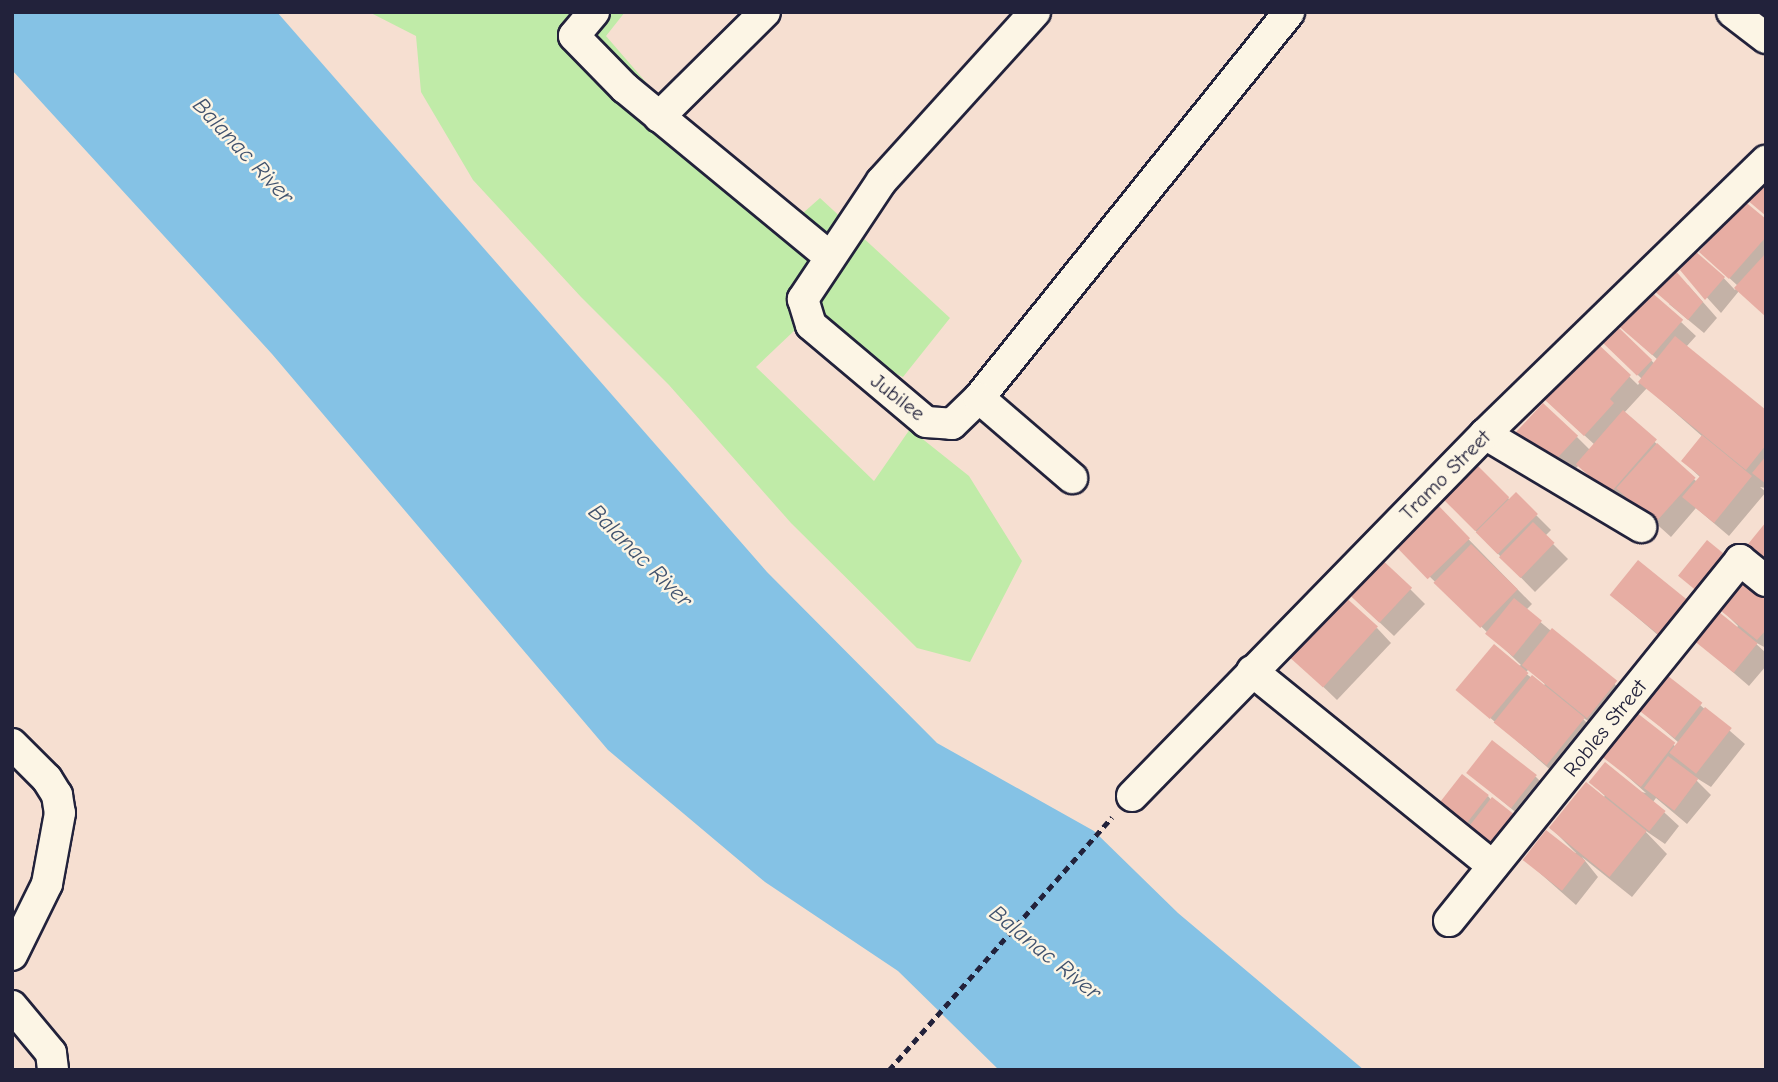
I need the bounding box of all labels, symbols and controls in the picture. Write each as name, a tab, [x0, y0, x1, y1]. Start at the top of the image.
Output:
water label: Balanac River	[187, 92, 299, 210]
street label: Jubilee	[866, 368, 930, 426]
street label: Tramo Street	[1394, 424, 1496, 526]
water label: Balanac River	[582, 498, 698, 614]
street label: Robles Street	[1558, 674, 1652, 782]
water label: Balanac River	[984, 900, 1106, 1006]

